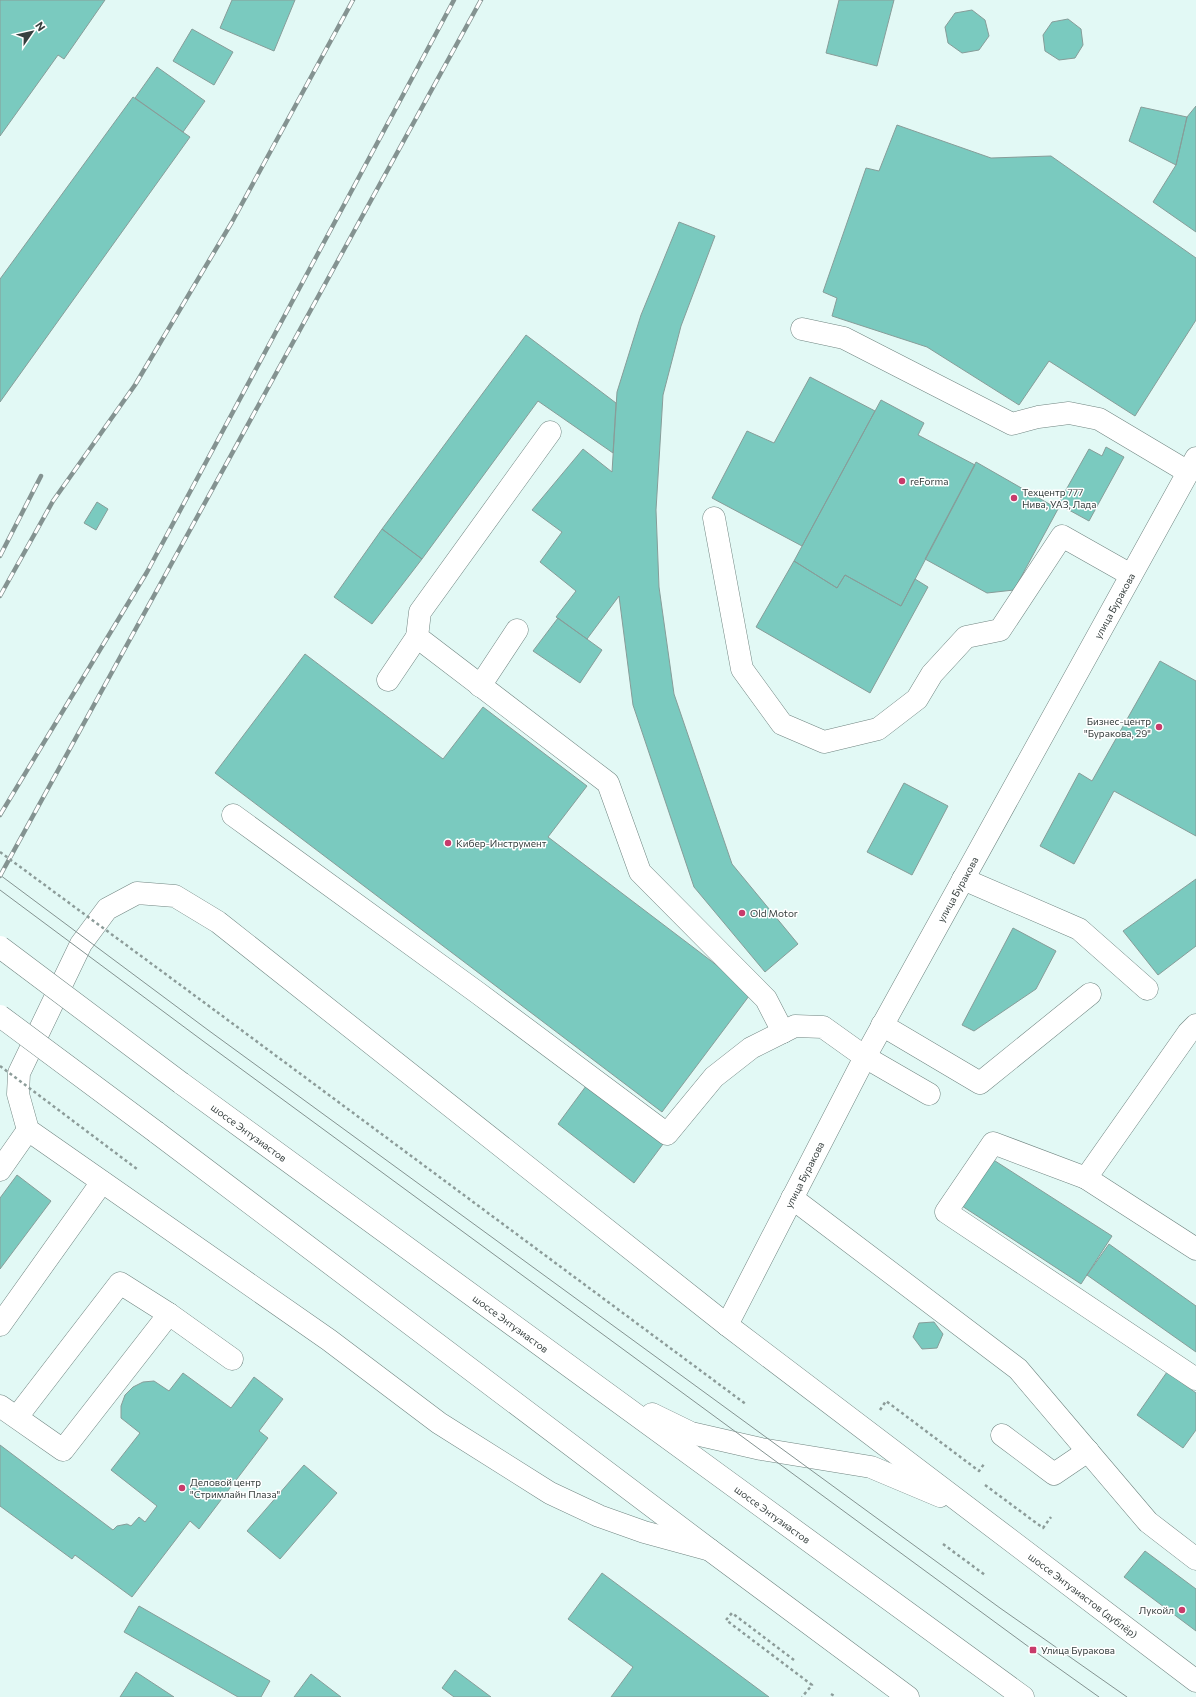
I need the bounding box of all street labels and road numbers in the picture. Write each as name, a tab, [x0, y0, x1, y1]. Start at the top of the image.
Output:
street label: улица Буракова	[1091, 571, 1137, 641]
street label: улица Буракова	[935, 854, 981, 924]
street label: шоссе Энтузиастов	[209, 1101, 289, 1164]
street label: улица Буракова	[782, 1139, 826, 1210]
street label: шоссе Энтузиастов	[471, 1292, 551, 1355]
street label: шоссе Энтузиастов	[732, 1483, 813, 1546]
street label: шоссе Энтузиастов (дублёр)	[1026, 1550, 1140, 1641]

